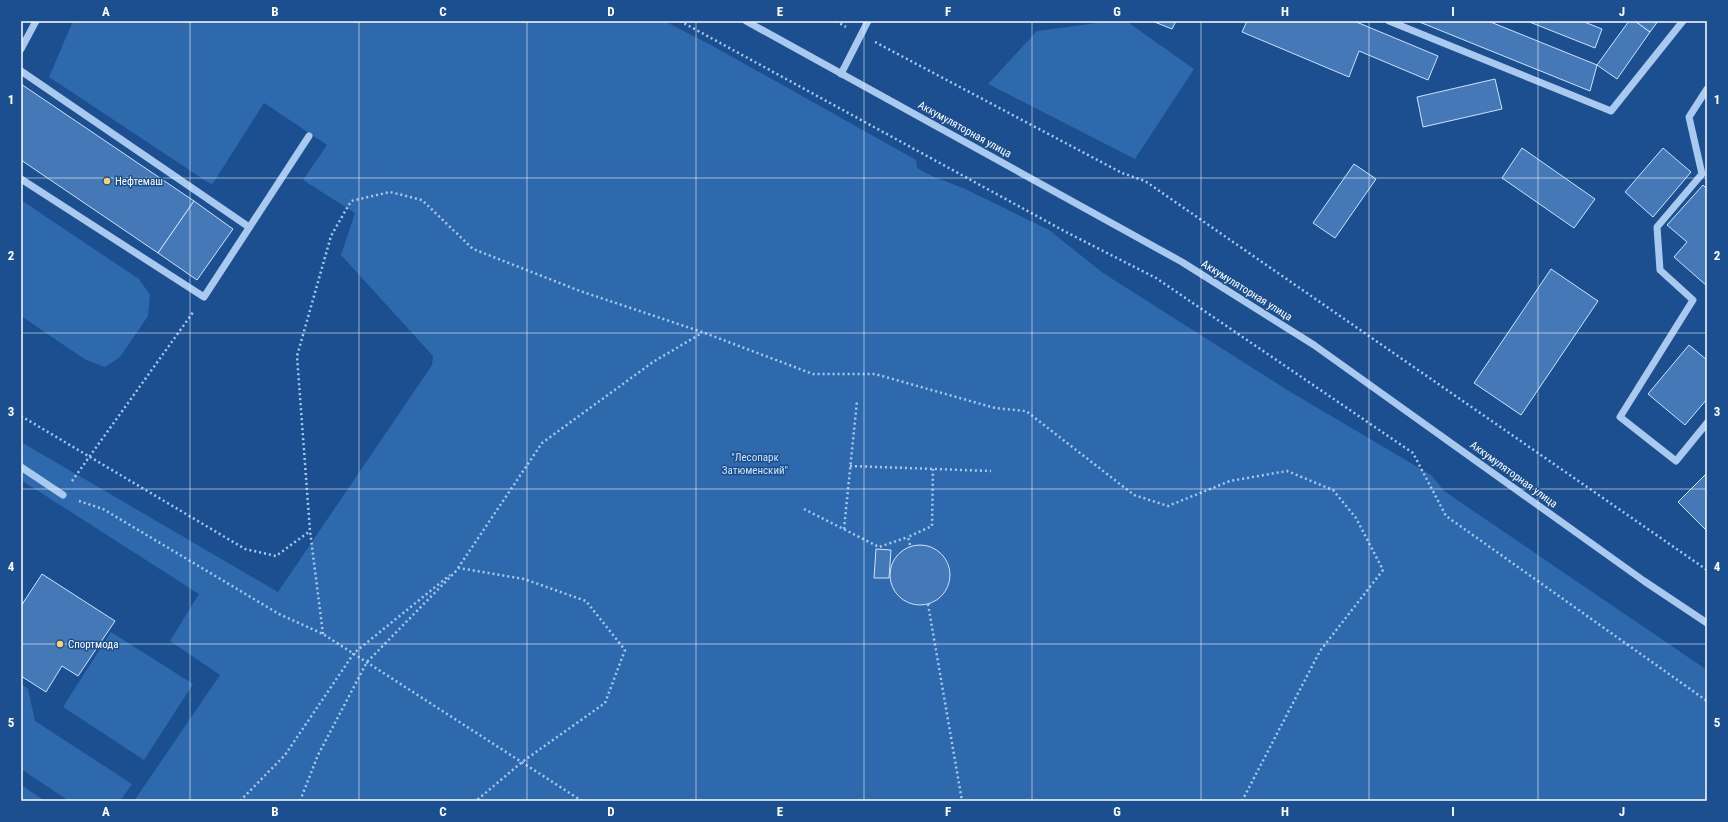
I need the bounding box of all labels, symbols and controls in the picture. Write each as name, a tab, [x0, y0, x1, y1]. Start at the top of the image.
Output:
text: A	[102, 4, 110, 19]
text: B	[271, 4, 279, 19]
text: C	[439, 4, 447, 19]
text: D	[607, 4, 615, 19]
text: E	[777, 4, 784, 19]
text: F	[945, 4, 951, 19]
text: G	[1113, 4, 1121, 19]
text: H	[1281, 4, 1289, 19]
text: I	[1451, 4, 1455, 19]
text: J	[1619, 4, 1625, 19]
text: 1	[8, 92, 14, 107]
text: 1	[1714, 92, 1720, 107]
street label: Аккумуляторная улица	[916, 98, 1014, 160]
place label: Нефтемаш	[115, 175, 163, 188]
marker: Нефтемаш	[102, 176, 112, 186]
text: 2	[8, 248, 15, 263]
text: 2	[1714, 248, 1721, 263]
street label: Аккумуляторная улица	[1199, 257, 1295, 324]
text: 3	[8, 404, 14, 419]
text: 3	[1714, 404, 1720, 419]
street label: Аккумуляторная улица	[1468, 438, 1560, 510]
park label: "Лесопарк Затюменский"	[722, 451, 788, 477]
text: 4	[8, 559, 15, 574]
text: 4	[1714, 559, 1721, 574]
place label: Спортмода	[68, 638, 118, 651]
marker: Спортмода	[55, 639, 65, 649]
text: 5	[8, 715, 15, 730]
text: 5	[1714, 715, 1721, 730]
text: A	[102, 804, 110, 819]
text: B	[271, 804, 279, 819]
text: C	[439, 804, 447, 819]
text: D	[607, 804, 615, 819]
text: E	[777, 804, 784, 819]
text: F	[945, 804, 951, 819]
text: G	[1113, 804, 1121, 819]
text: H	[1281, 804, 1289, 819]
text: I	[1451, 804, 1455, 819]
text: J	[1619, 804, 1625, 819]

